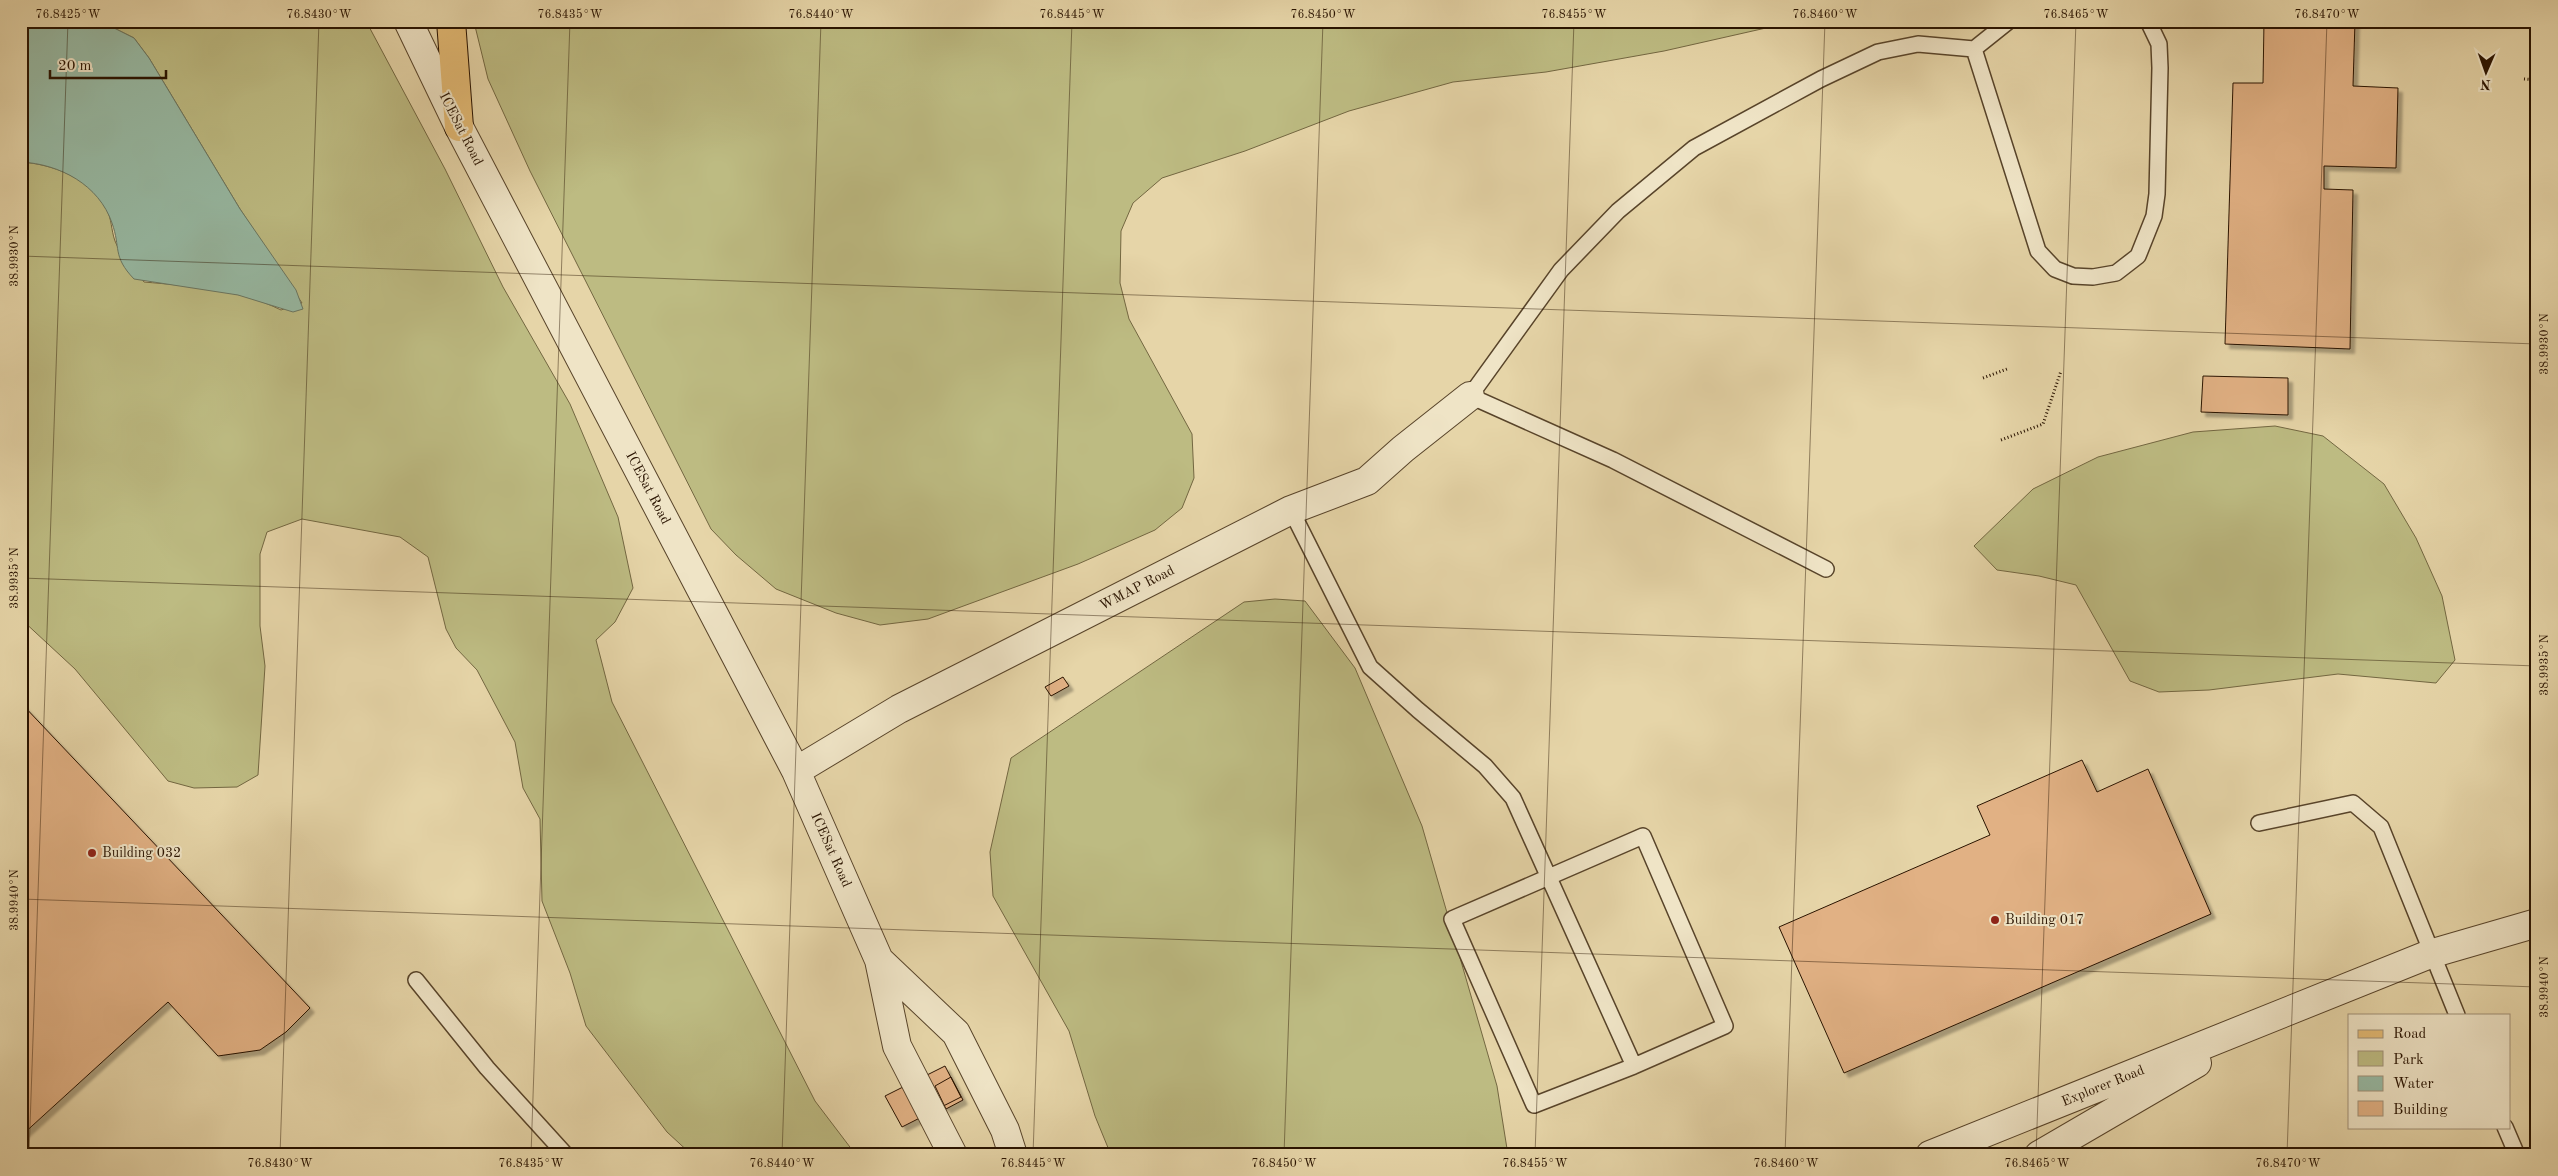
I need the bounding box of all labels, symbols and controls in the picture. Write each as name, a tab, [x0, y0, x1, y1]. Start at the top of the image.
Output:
text: 76.8425°W	[36, 8, 101, 21]
text: 76.8435°W	[538, 8, 603, 21]
text: 76.8445°W	[1040, 8, 1105, 21]
text: 76.8450°W	[1291, 8, 1356, 21]
text: 76.8455°W	[1542, 8, 1607, 21]
text: 76.8465°W	[2044, 8, 2109, 21]
text: 76.8430°W	[287, 9, 352, 21]
text: 76.8440°W	[789, 9, 854, 21]
text: 76.8460°W	[1793, 9, 1858, 21]
text: 76.8470°W	[2295, 9, 2360, 21]
scale bar	[50, 48, 166, 80]
north arrow	[2460, 48, 2510, 98]
text: 20 m	[58, 59, 92, 74]
text: N	[2480, 77, 2491, 91]
street label: ICESat Road	[437, 90, 485, 168]
text: 38.9930°N	[9, 225, 21, 287]
text: 38.9930°N	[2539, 313, 2551, 375]
street label: ICESat Road	[623, 449, 673, 527]
text: 38.9935°N	[8, 547, 21, 609]
street label: WMAP Road	[1097, 563, 1177, 613]
text: 38.9935°N	[2538, 634, 2551, 696]
street label: ICESat Road	[808, 811, 854, 889]
place label: Building 032	[102, 846, 181, 860]
marker: Building 032	[86, 847, 98, 859]
text: 38.9940°N	[9, 869, 21, 931]
place label: Building 017	[2005, 913, 2084, 927]
marker: Building 017	[1989, 914, 2001, 926]
text: 38.9940°N	[2539, 956, 2551, 1018]
legend	[2348, 1014, 2510, 1128]
text: Road	[2393, 1027, 2427, 1042]
text: Park	[2393, 1053, 2424, 1068]
street label: Explorer Road	[2060, 1063, 2146, 1109]
text: Water	[2393, 1077, 2434, 1092]
text: Building	[2393, 1103, 2448, 1118]
text: 76.8435°W	[499, 1157, 564, 1170]
text: 76.8445°W	[1001, 1157, 1066, 1170]
text: 76.8450°W	[1252, 1157, 1317, 1170]
text: 76.8455°W	[1503, 1157, 1568, 1170]
text: 76.8465°W	[2005, 1157, 2070, 1170]
text: 76.8430°W	[248, 1158, 313, 1170]
text: 76.8440°W	[750, 1158, 815, 1170]
text: 76.8460°W	[1754, 1158, 1819, 1170]
text: 76.8470°W	[2256, 1158, 2321, 1170]

